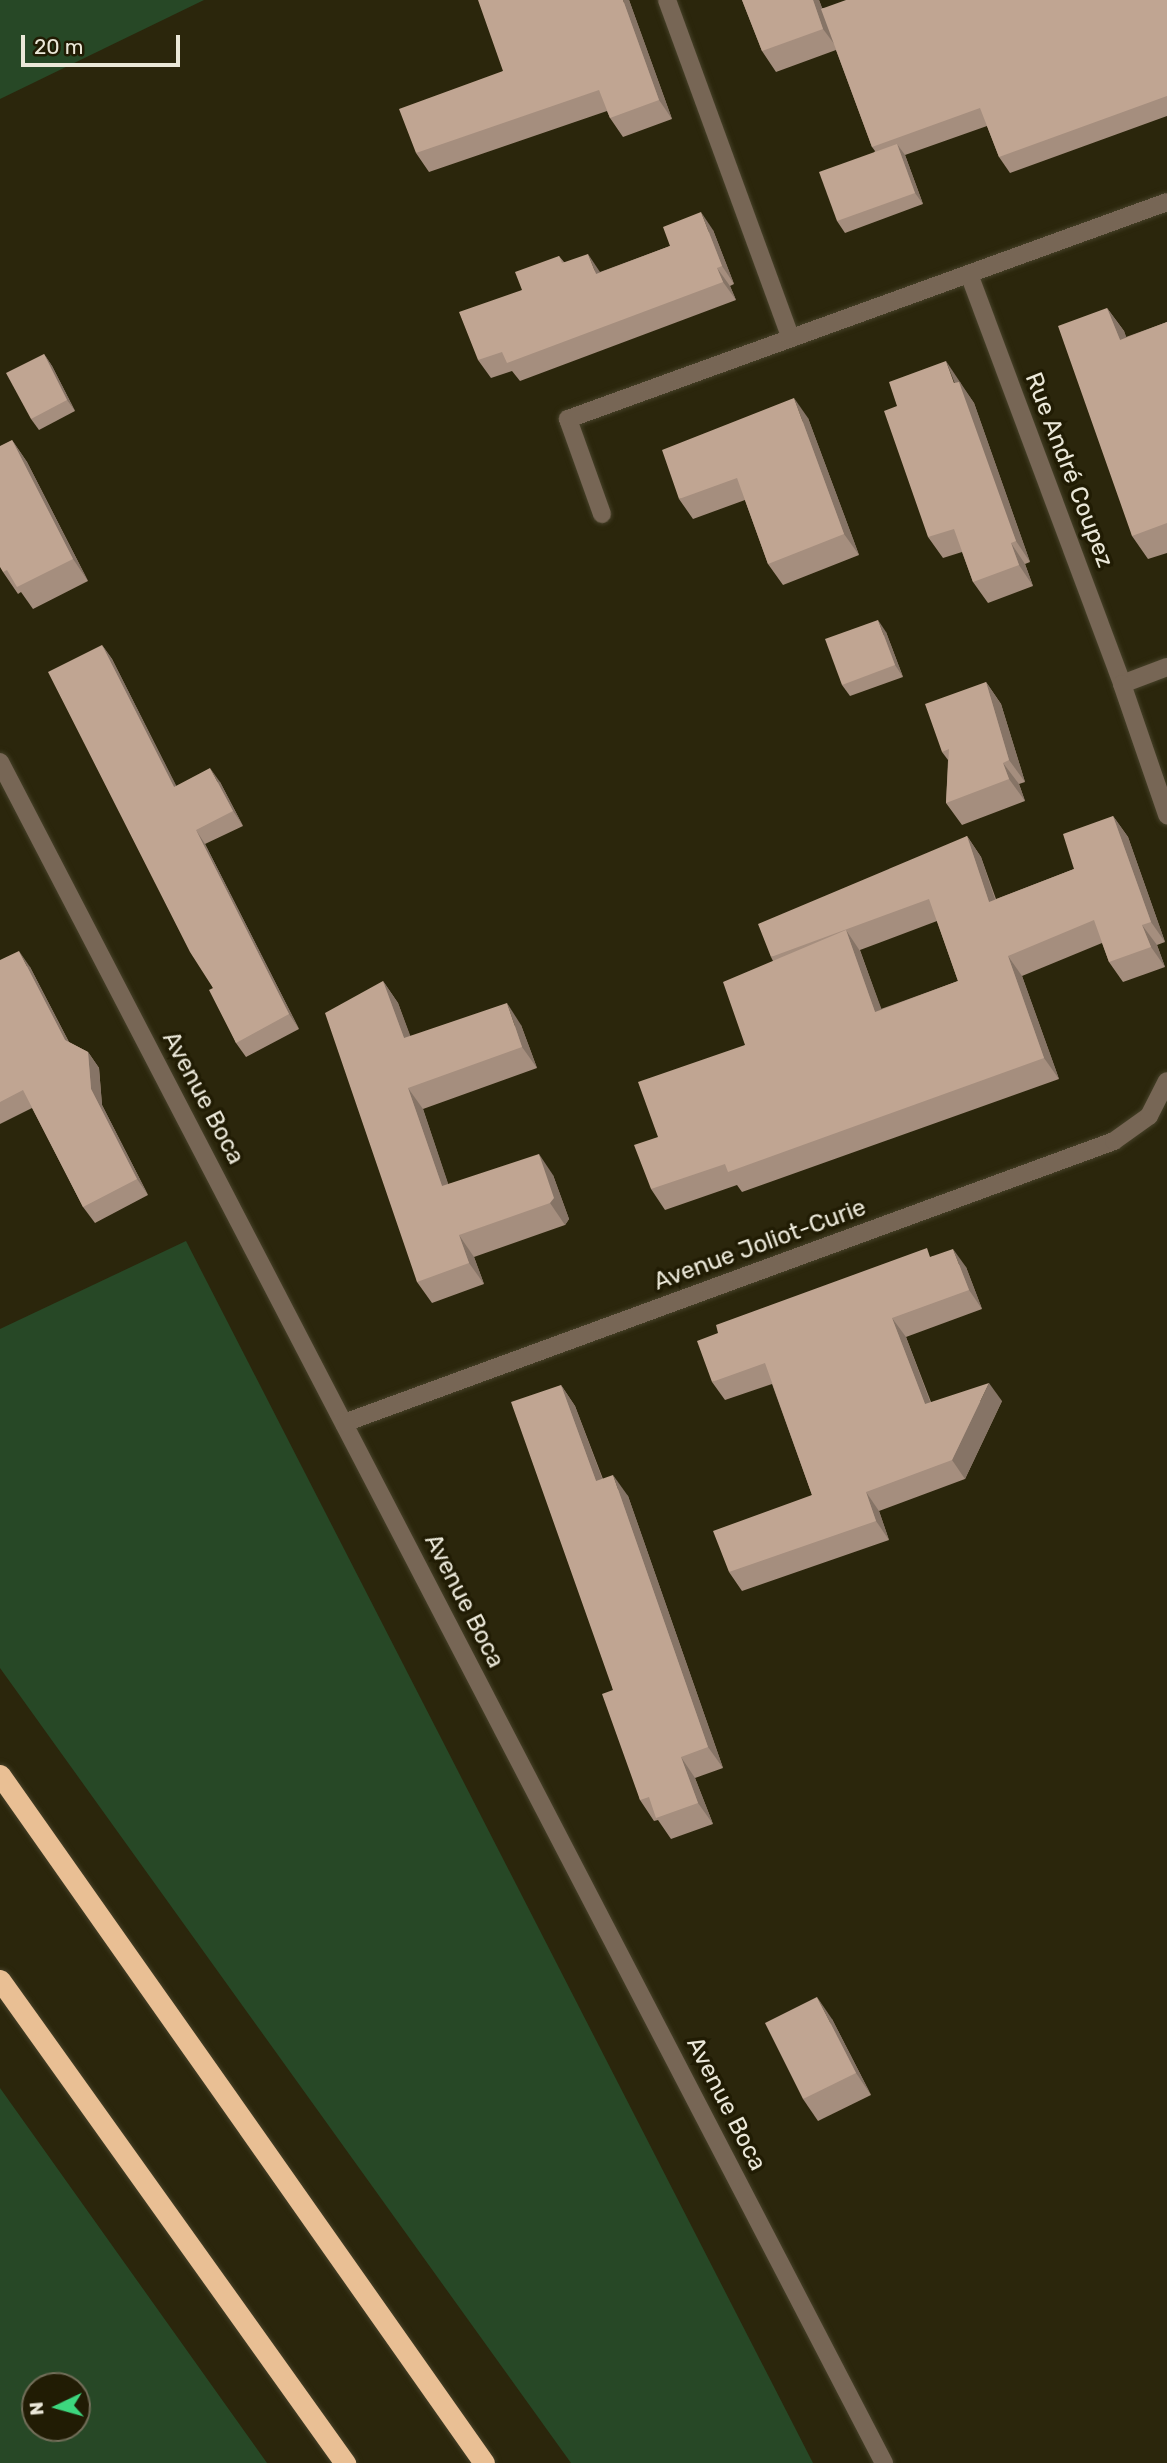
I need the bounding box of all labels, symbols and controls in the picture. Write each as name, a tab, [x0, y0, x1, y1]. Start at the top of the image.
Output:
scale bar	[24, 21, 184, 65]
text: 20 m	[34, 34, 83, 59]
street label: Rue André Coupez	[1019, 368, 1119, 572]
street label: Avenue Boca	[156, 1027, 250, 1169]
street label: Avenue Joliot-Curie	[650, 1193, 870, 1297]
street label: Avenue Boca	[418, 1529, 510, 1673]
street label: Avenue Boca	[680, 2032, 772, 2176]
north arrow	[21, 2372, 91, 2442]
text: N	[25, 2401, 49, 2417]

